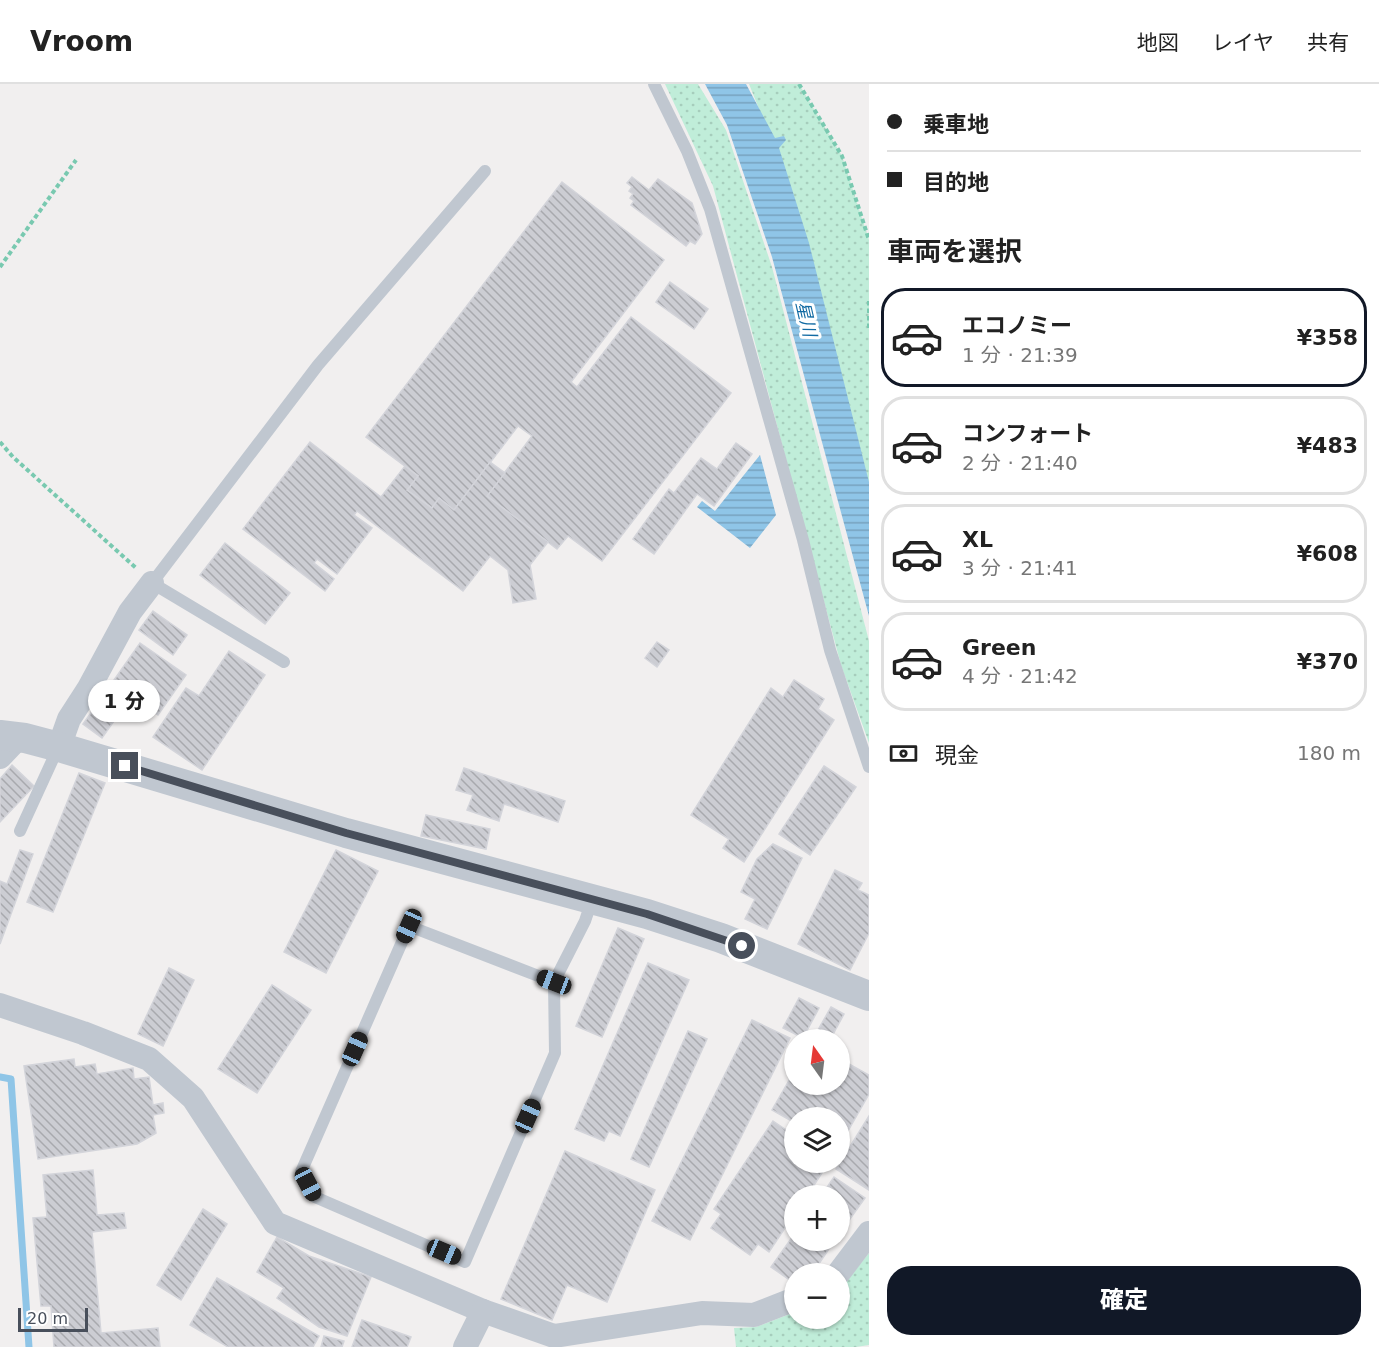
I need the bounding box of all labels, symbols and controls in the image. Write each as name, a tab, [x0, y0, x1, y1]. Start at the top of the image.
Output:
text: Vroom	[30, 25, 133, 58]
text: 地図	[1137, 31, 1179, 55]
text: レイヤ	[1212, 31, 1274, 55]
text: 共有	[1307, 31, 1349, 55]
text: 乗車地	[923, 112, 989, 137]
text: 目的地	[923, 170, 989, 195]
text: 車両を選択	[887, 236, 1022, 267]
water label: 星川	[792, 299, 821, 341]
icon: car	[890, 311, 944, 365]
text: エコノミー	[962, 313, 1072, 338]
text: ¥358	[1297, 325, 1358, 350]
text: 1 分 · 21:39	[962, 343, 1078, 367]
icon: car	[890, 419, 944, 473]
text: コンフォート	[962, 421, 1093, 446]
text: ¥483	[1297, 433, 1358, 458]
text: 2 分 · 21:40	[962, 451, 1078, 475]
icon: car	[890, 527, 944, 581]
text: XL	[962, 527, 993, 552]
text: ¥608	[1297, 541, 1358, 566]
text: 3 分 · 21:41	[962, 556, 1078, 580]
icon: car	[890, 635, 944, 689]
text: Green	[962, 635, 1036, 660]
text: ¥370	[1297, 649, 1358, 674]
text: 4 分 · 21:42	[962, 664, 1078, 688]
callout: 1 分	[89, 679, 161, 721]
text: 1 分	[104, 689, 144, 713]
icon: cash	[887, 737, 920, 770]
text: 180 m	[1297, 741, 1361, 765]
text: 現金	[935, 743, 979, 768]
route end	[111, 752, 138, 779]
car	[393, 906, 425, 946]
route start	[728, 932, 755, 959]
car	[534, 967, 574, 997]
car	[339, 1029, 371, 1069]
north arrow	[784, 1029, 850, 1095]
map controls	[784, 1029, 850, 1329]
car	[512, 1096, 544, 1136]
button: layers	[784, 1107, 850, 1173]
car	[292, 1164, 324, 1204]
button: +	[784, 1185, 850, 1251]
car	[424, 1237, 464, 1267]
button: −	[784, 1263, 850, 1329]
button: 確定	[887, 1266, 1361, 1335]
scale bar	[18, 1305, 88, 1332]
text: 20 m	[27, 1309, 68, 1328]

